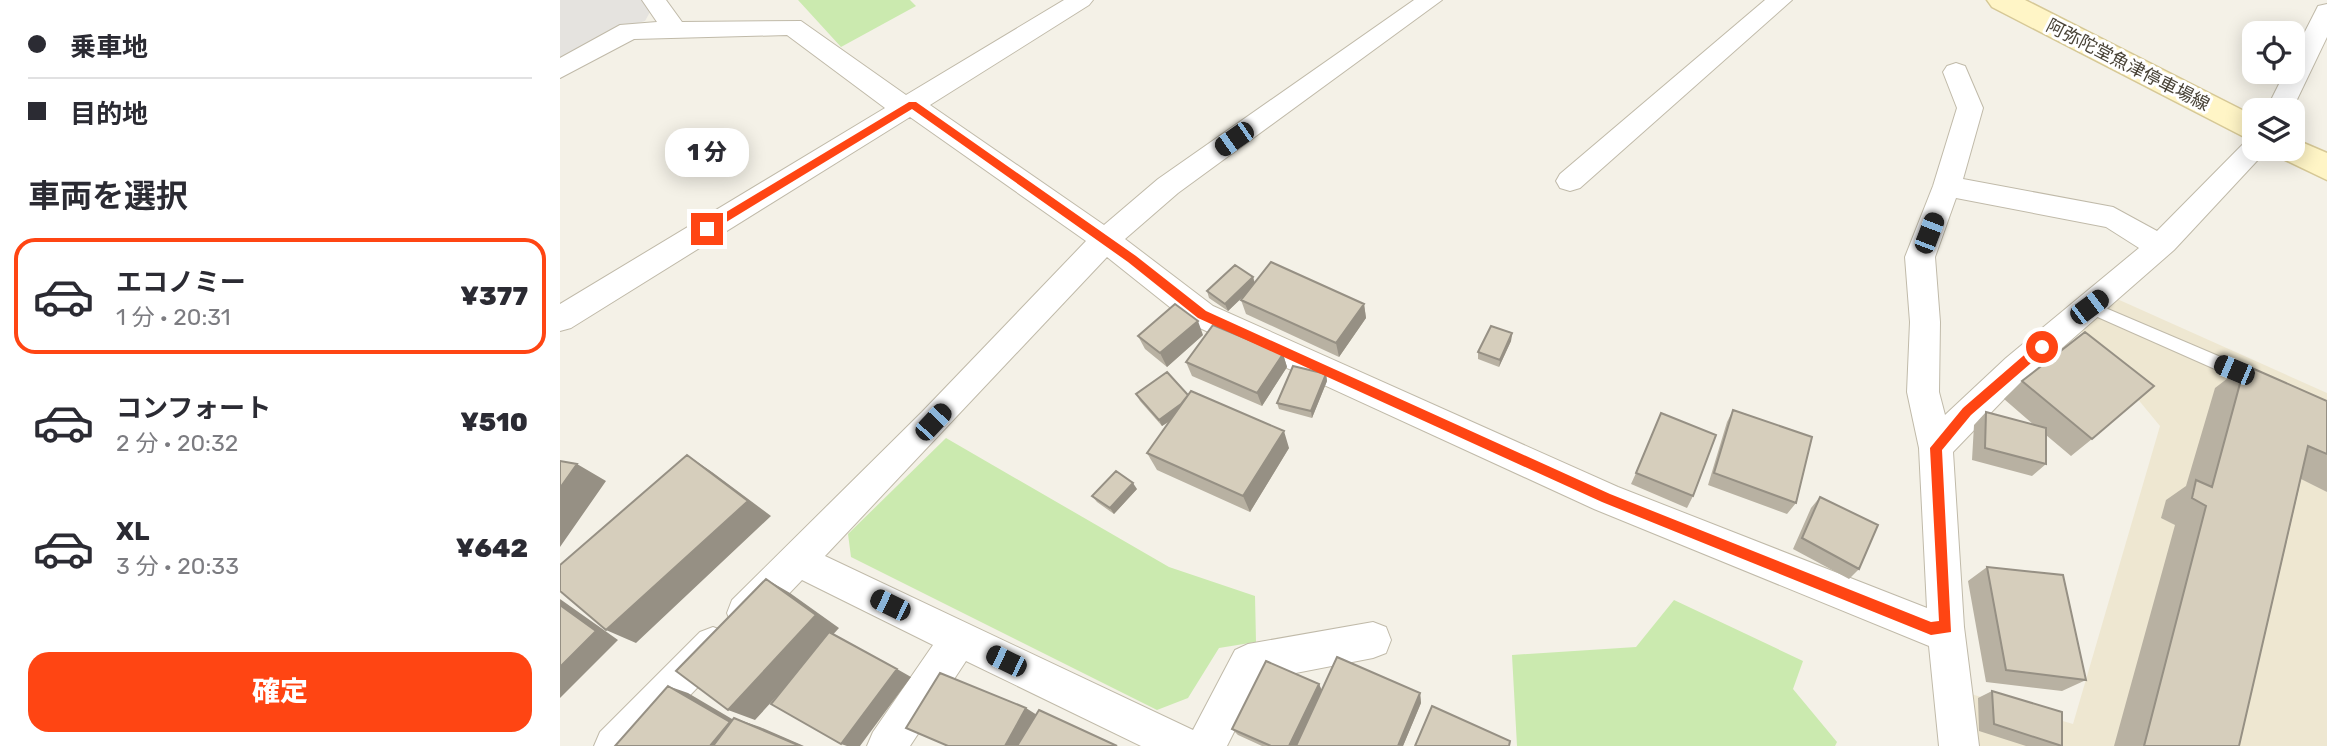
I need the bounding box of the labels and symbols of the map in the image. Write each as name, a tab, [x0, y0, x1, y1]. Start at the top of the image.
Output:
street label: 阿弥陀堂魚津停車場線	[2043, 14, 2213, 116]
car	[1211, 118, 1258, 160]
callout: 1 分	[665, 128, 749, 176]
car	[1912, 210, 1947, 256]
route end	[691, 213, 723, 245]
car	[2066, 286, 2113, 328]
route start	[2026, 331, 2058, 363]
car	[2211, 352, 2258, 388]
car	[911, 399, 956, 445]
car	[867, 586, 914, 624]
car	[983, 642, 1030, 680]

